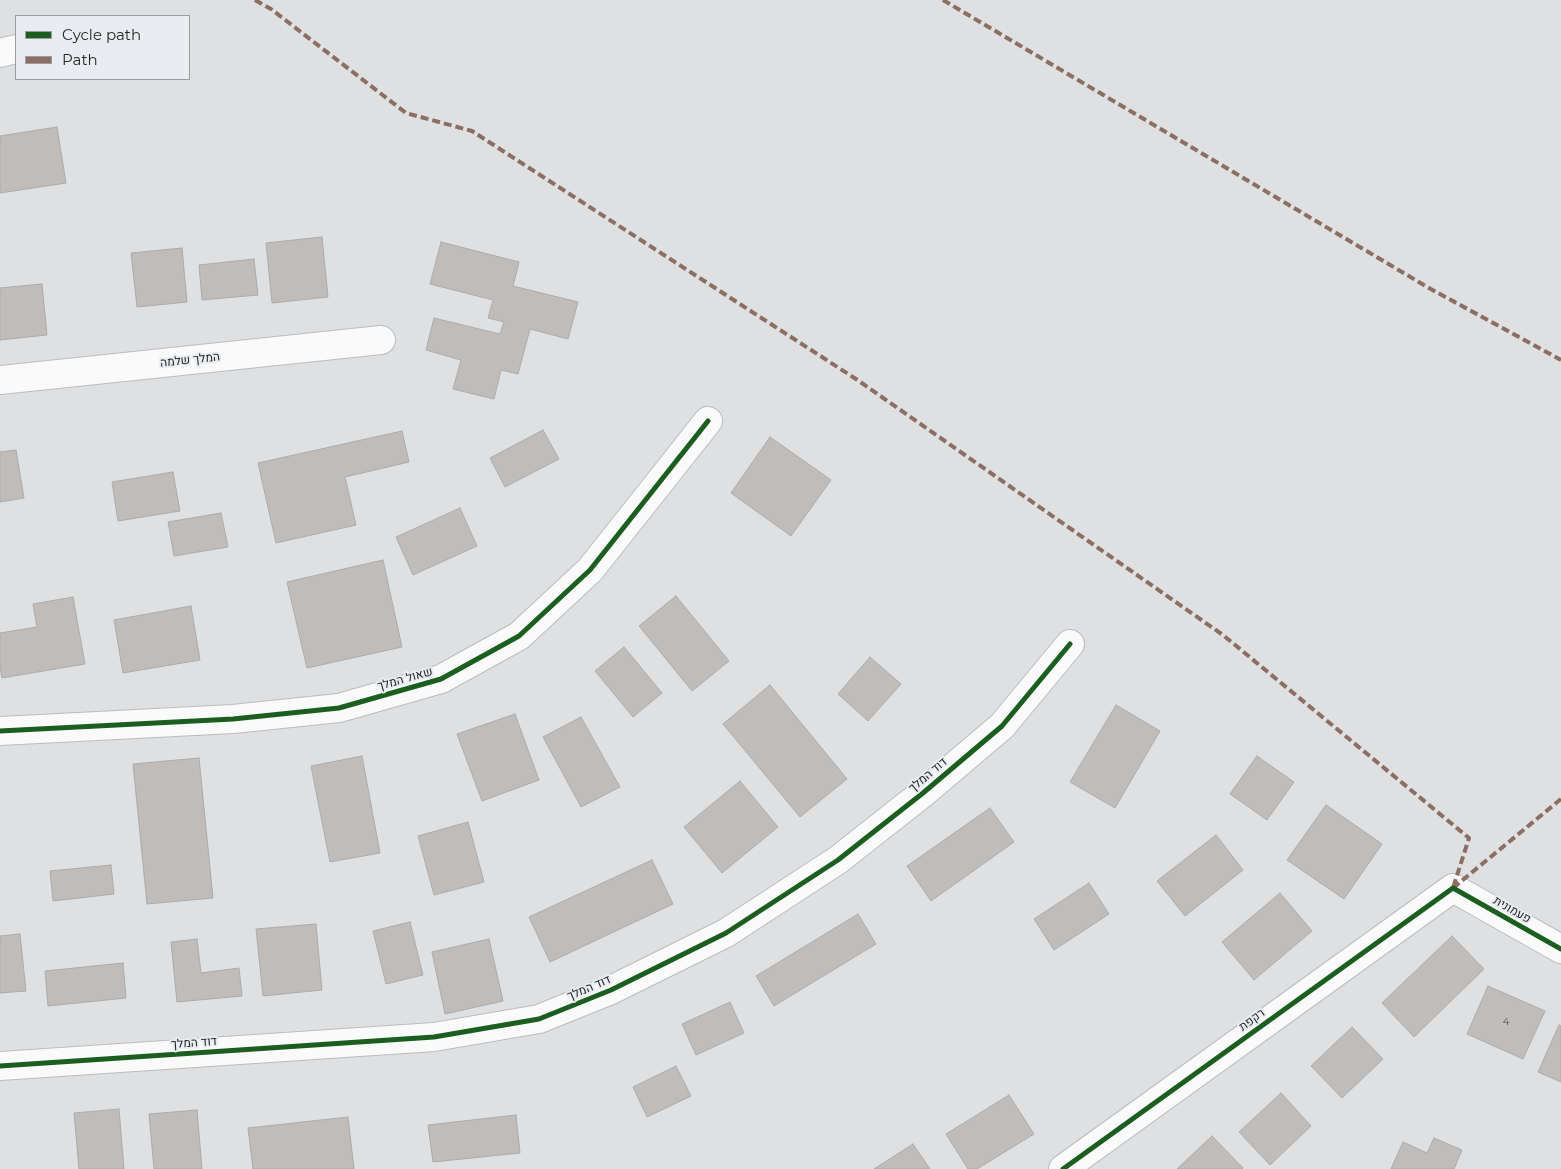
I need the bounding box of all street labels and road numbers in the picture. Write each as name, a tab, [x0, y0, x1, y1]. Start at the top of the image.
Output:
street label: המלך שלמה	[159, 350, 221, 370]
street label: שאול המלך	[376, 664, 434, 694]
street label: דוד המלך	[906, 755, 950, 795]
street label: פעמונית	[1491, 893, 1533, 927]
street label: דוד המלך	[565, 972, 613, 1004]
street label: רקפת	[1236, 1006, 1268, 1034]
street label: דוד המלך	[171, 1034, 217, 1052]

